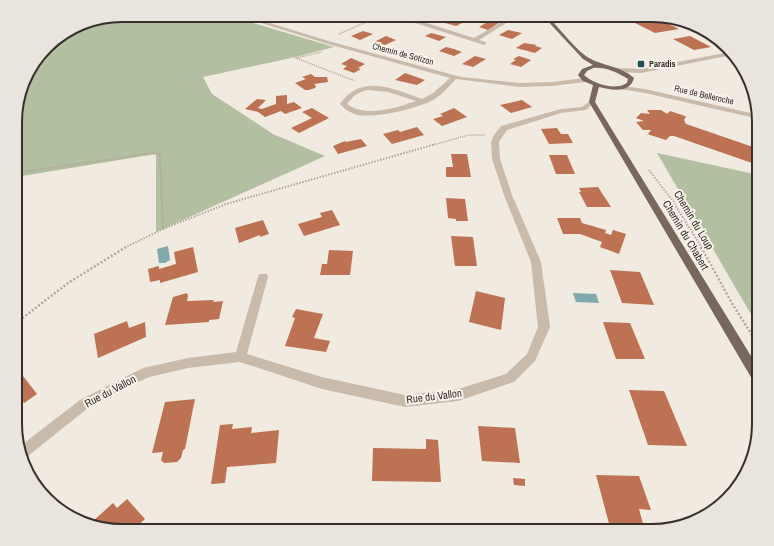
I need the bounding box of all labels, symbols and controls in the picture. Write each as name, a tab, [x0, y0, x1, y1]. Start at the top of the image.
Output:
street label: Chemin de Sotizon	[371, 40, 435, 68]
place label: Paradis	[649, 58, 676, 70]
marker: Paradis	[636, 59, 646, 69]
street label: Rue de Belleroche	[673, 82, 735, 108]
street label: Chemin du Loup	[671, 188, 717, 252]
street label: Chemin du Chabert	[660, 198, 713, 273]
street label: Rue du Vallon	[82, 372, 138, 410]
street label: Rue du Vallon	[405, 386, 463, 406]

